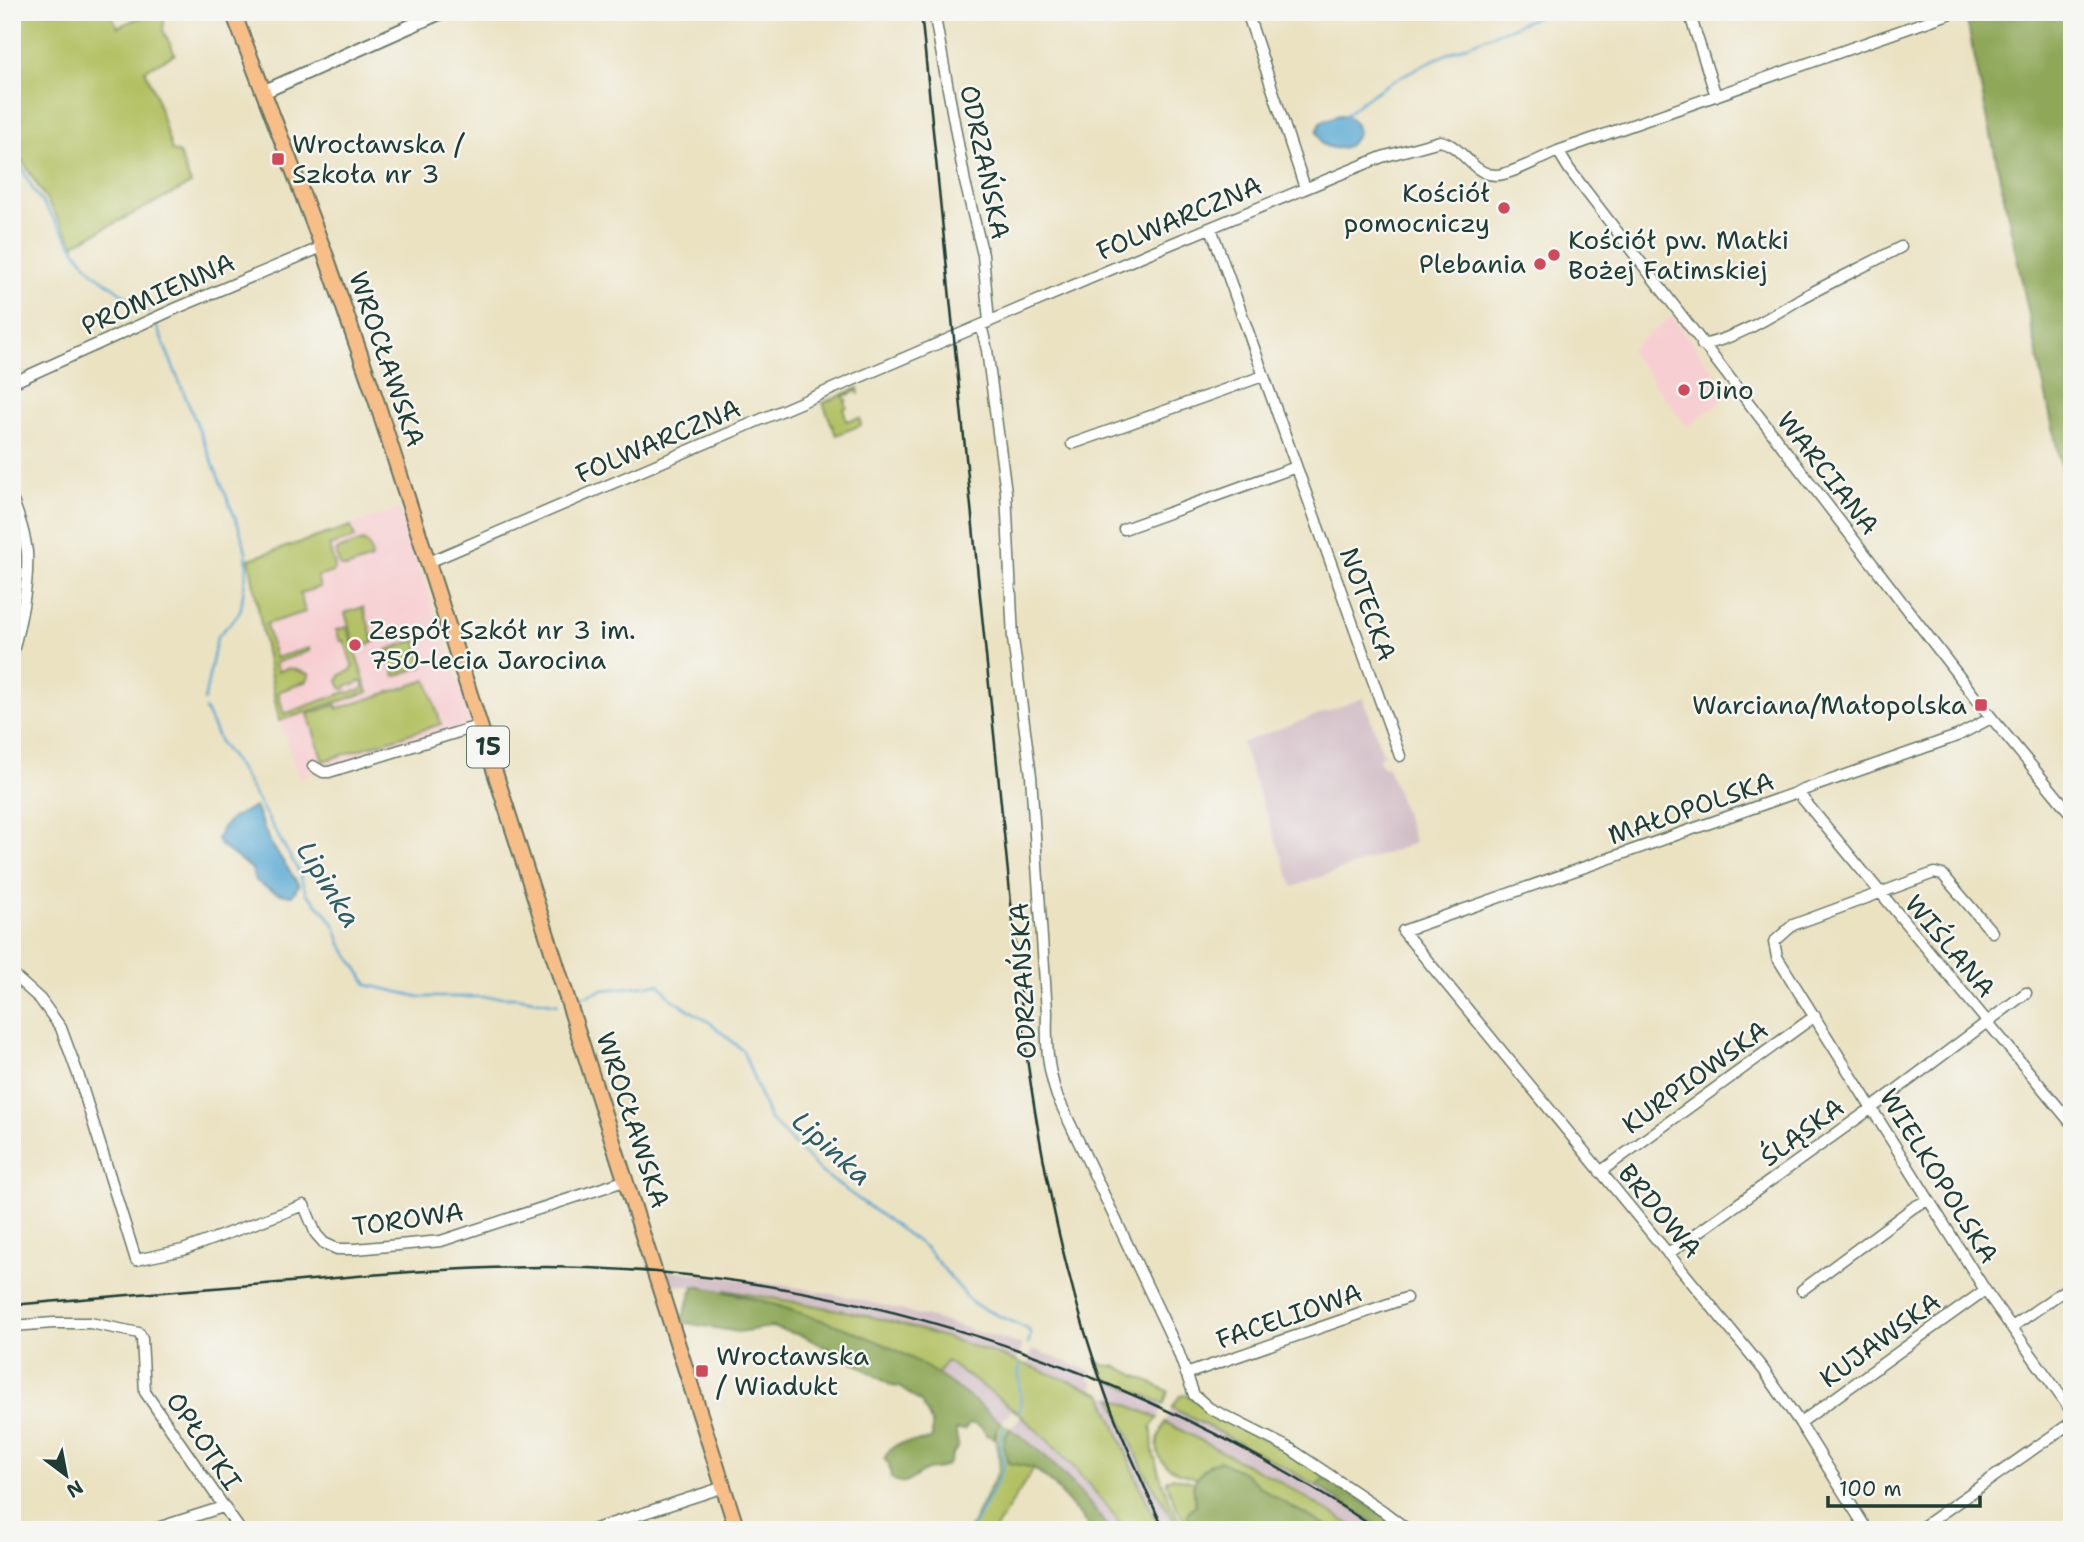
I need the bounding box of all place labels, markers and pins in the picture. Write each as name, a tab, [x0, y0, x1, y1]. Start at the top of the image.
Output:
place label: Wrocławska / Szkoła nr 3	[292, 126, 465, 191]
marker: Wrocławska / Szkoła nr 3	[270, 151, 286, 167]
place label: Kościół pomocniczy	[1344, 175, 1490, 240]
marker: Kościół pomocniczy	[1496, 200, 1512, 216]
place label: Kościół pw. Matki Bożej Fatimskiej	[1568, 222, 1789, 287]
place label: Plebania	[1419, 246, 1526, 281]
marker: Kościół pw. Matki Bożej Fatimskiej	[1546, 247, 1562, 263]
marker: Plebania	[1532, 256, 1548, 272]
place label: Dino	[1698, 372, 1754, 407]
marker: Dino	[1676, 382, 1692, 398]
place label: Zespół Szkół nr 3 im. 750-lecia Jarocina	[369, 612, 636, 677]
marker: Zespół Szkół nr 3 im. 750-lecia Jarocina	[347, 637, 363, 653]
place label: Warciana/Małopolska	[1692, 687, 1967, 722]
marker: Warciana/Małopolska	[1973, 697, 1989, 713]
place label: Wrocławska / Wiadukt	[716, 1338, 869, 1403]
marker: Wrocławska / Wiadukt	[694, 1363, 710, 1379]

